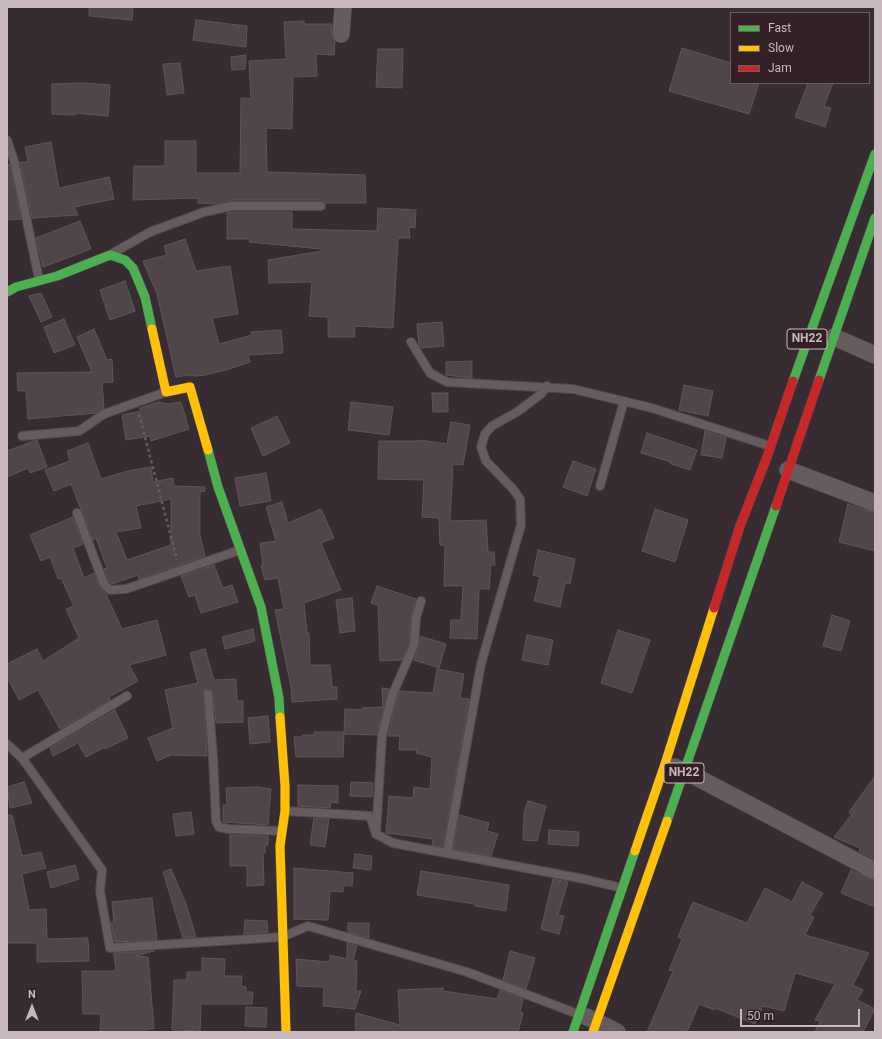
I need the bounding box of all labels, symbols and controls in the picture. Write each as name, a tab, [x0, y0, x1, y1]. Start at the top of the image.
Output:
legend	[730, 12, 870, 84]
text: Fast	[768, 21, 791, 35]
text: Slow	[768, 41, 794, 55]
text: Jam	[768, 61, 792, 75]
road number: NH22	[787, 329, 827, 349]
road number: NH22	[664, 763, 704, 783]
north arrow	[12, 987, 52, 1027]
text: N	[28, 988, 36, 1001]
scale bar	[742, 1001, 862, 1027]
text: 50 m	[747, 1009, 774, 1023]

